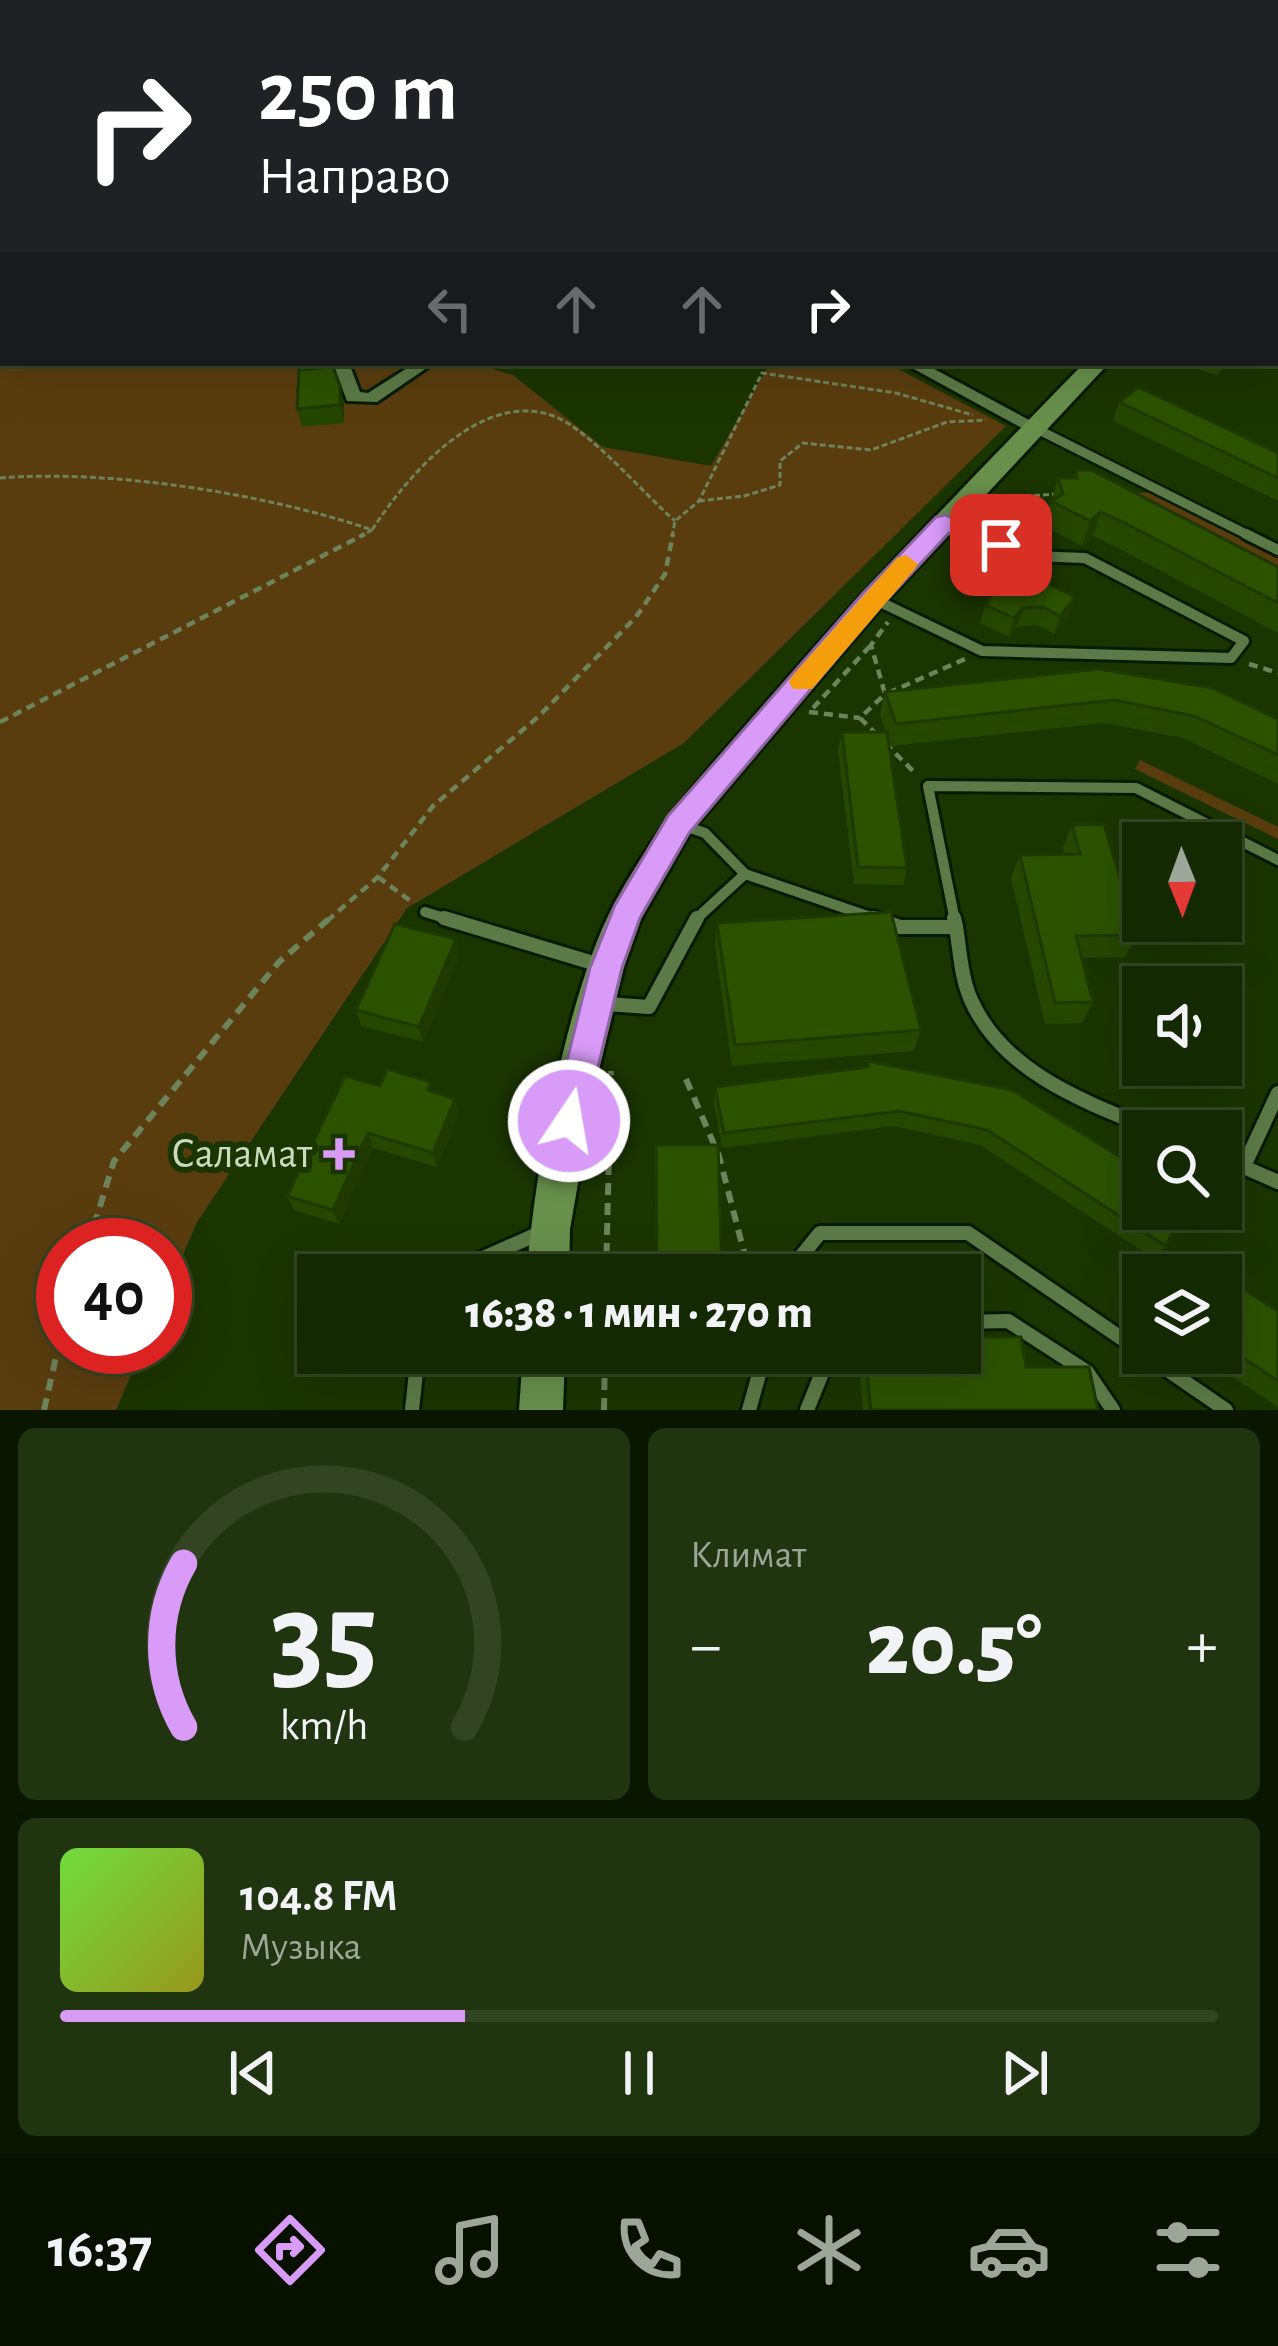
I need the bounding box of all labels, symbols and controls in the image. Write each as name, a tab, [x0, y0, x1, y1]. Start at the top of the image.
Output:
icon: right	[60, 48, 216, 204]
text: 250 m	[258, 52, 458, 136]
text: Направо	[258, 150, 450, 204]
icon: left	[417, 276, 483, 342]
icon: ahead	[543, 276, 609, 342]
icon: ahead	[669, 276, 735, 342]
icon: right	[795, 276, 861, 342]
pin	[950, 494, 1052, 596]
icon: arrive	[968, 512, 1034, 578]
north arrow	[1122, 822, 1242, 942]
map controls	[1122, 822, 1242, 1374]
button: sound	[1122, 966, 1242, 1086]
position arrow	[506, 1058, 632, 1184]
button: search	[1122, 1110, 1242, 1230]
place label: Саламат	[171, 1133, 313, 1175]
marker: Саламат	[323, 1138, 355, 1170]
speed limit sign: 40	[36, 1218, 192, 1374]
button: layers	[1122, 1254, 1242, 1374]
text: 16:38 · 1 мин · 270 m	[465, 1291, 813, 1336]
text: Климат	[690, 1536, 806, 1575]
text: 35	[270, 1576, 378, 1701]
text: 20.5°	[866, 1601, 1042, 1691]
text: −	[690, 1613, 722, 1679]
text: +	[1186, 1613, 1218, 1679]
text: km/h	[280, 1705, 368, 1748]
text: 104.8 FM	[240, 1874, 398, 1919]
text: Музыка	[240, 1928, 362, 1967]
icon: previous	[220, 2040, 286, 2106]
icon: pause	[606, 2040, 672, 2106]
icon: next	[992, 2040, 1058, 2106]
icon: directions	[248, 2208, 332, 2292]
icon: music	[428, 2208, 512, 2292]
icon: phone	[607, 2208, 691, 2292]
icon: climate	[787, 2208, 871, 2292]
icon: car	[967, 2208, 1051, 2292]
icon: filters	[1146, 2208, 1230, 2292]
text: 16:37	[48, 2223, 152, 2277]

